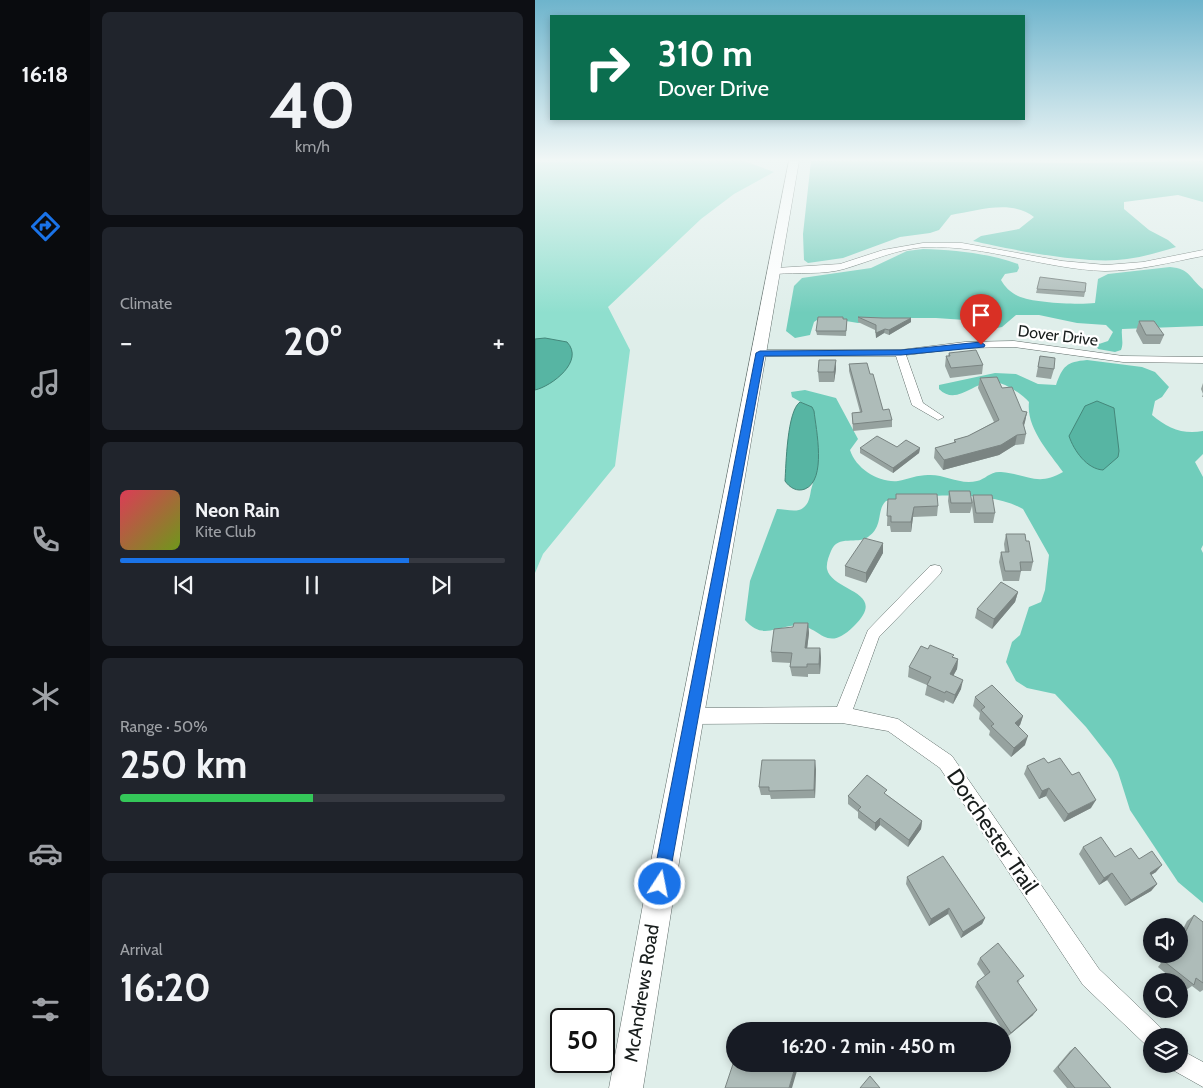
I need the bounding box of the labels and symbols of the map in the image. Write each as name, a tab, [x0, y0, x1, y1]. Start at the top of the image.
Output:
pin	[960, 294, 1002, 345]
street label: Dover Drive	[1017, 321, 1099, 350]
street label: Dorchester Trail	[941, 764, 1045, 899]
position arrow	[633, 857, 685, 909]
street label: McAndrews Road	[619, 922, 664, 1064]
speed limit sign: 50	[550, 1008, 615, 1073]

